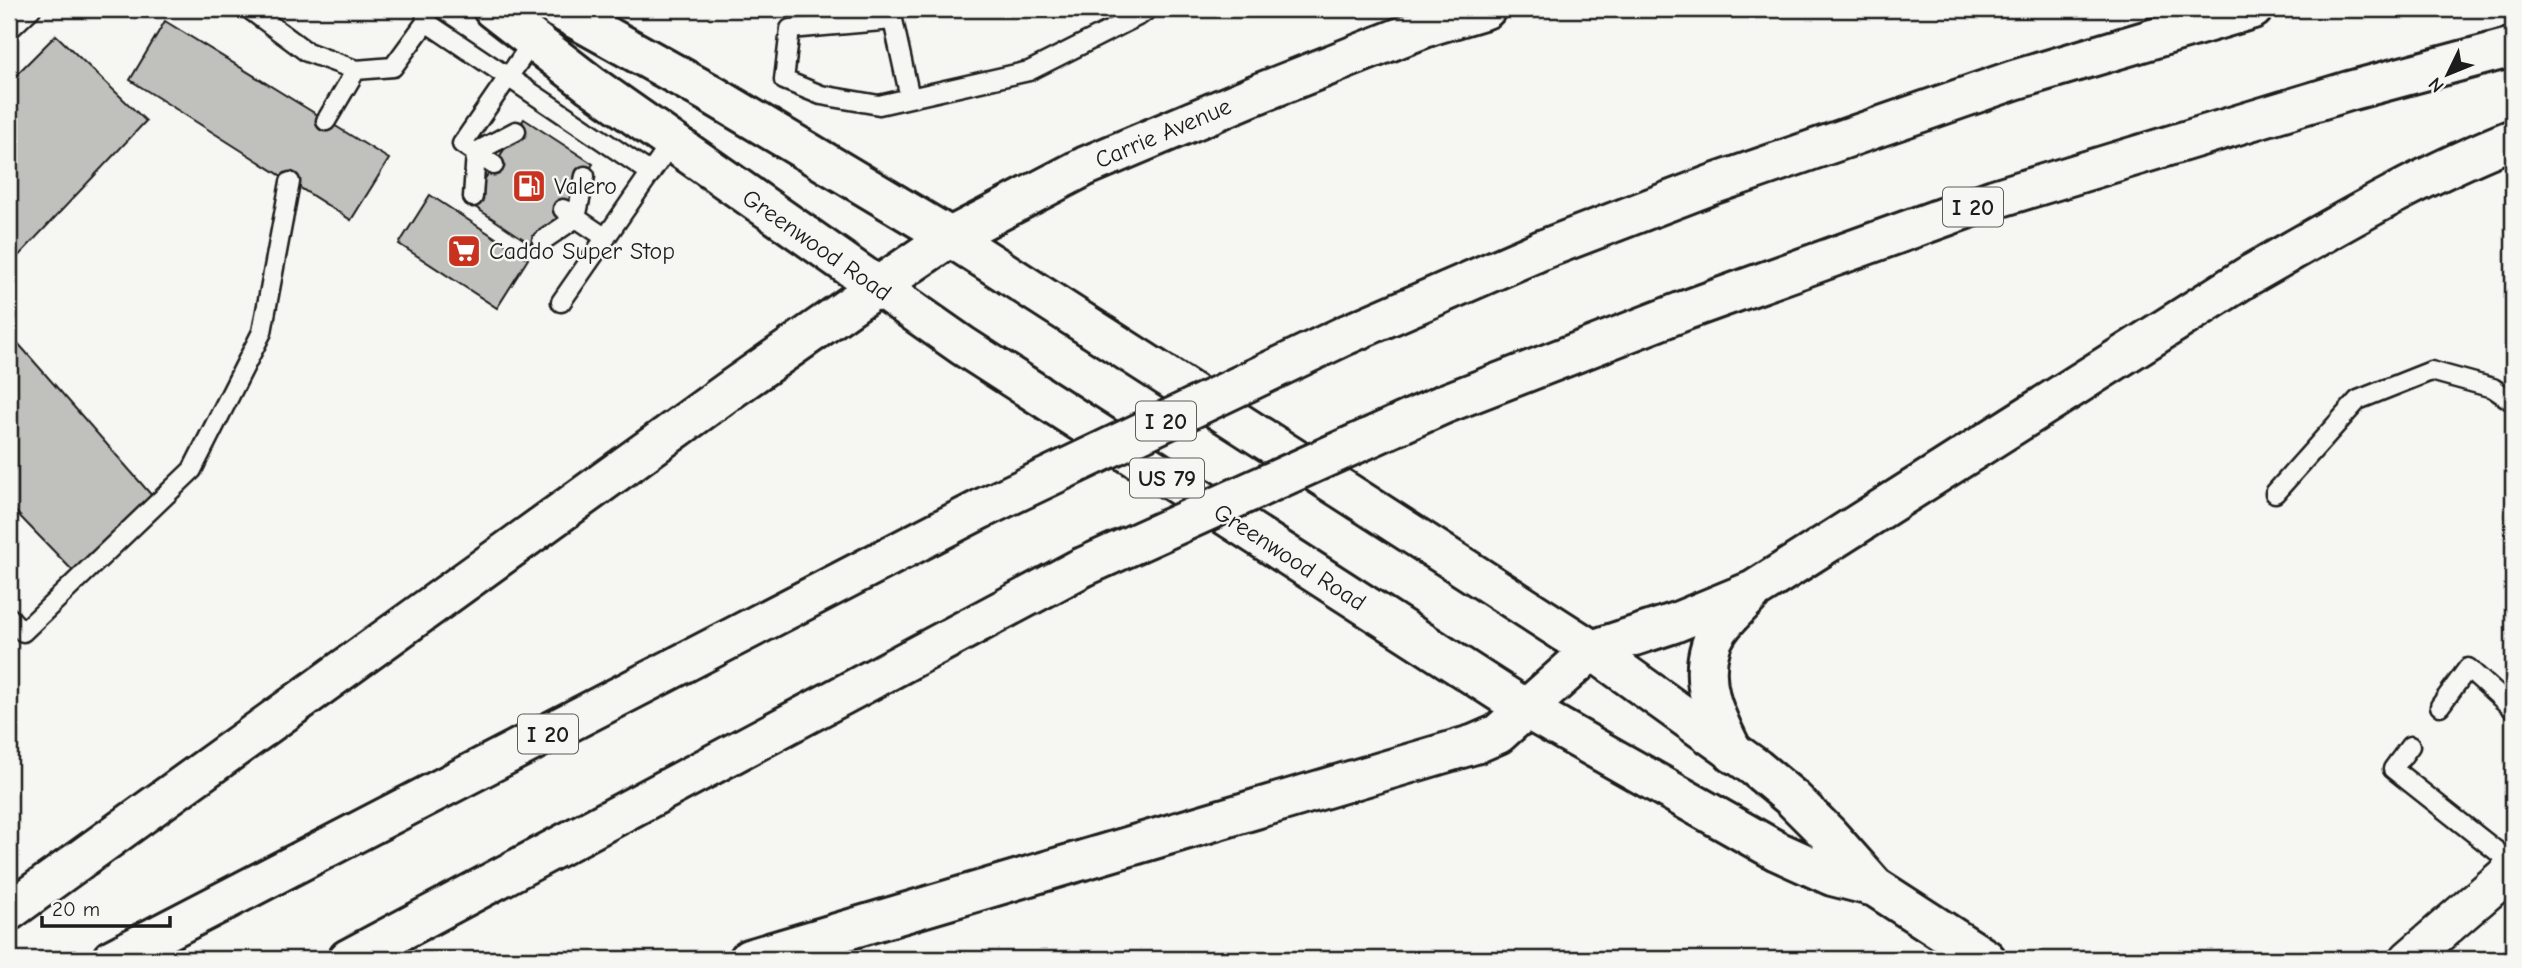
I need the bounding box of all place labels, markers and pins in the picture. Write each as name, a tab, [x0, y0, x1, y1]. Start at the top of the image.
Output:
fuel station icon: Valero	[510, 167, 548, 205]
place label: Valero	[554, 172, 617, 200]
supermarket icon: Caddo Super Stop	[445, 232, 483, 270]
place label: Caddo Super Stop	[489, 237, 675, 265]

